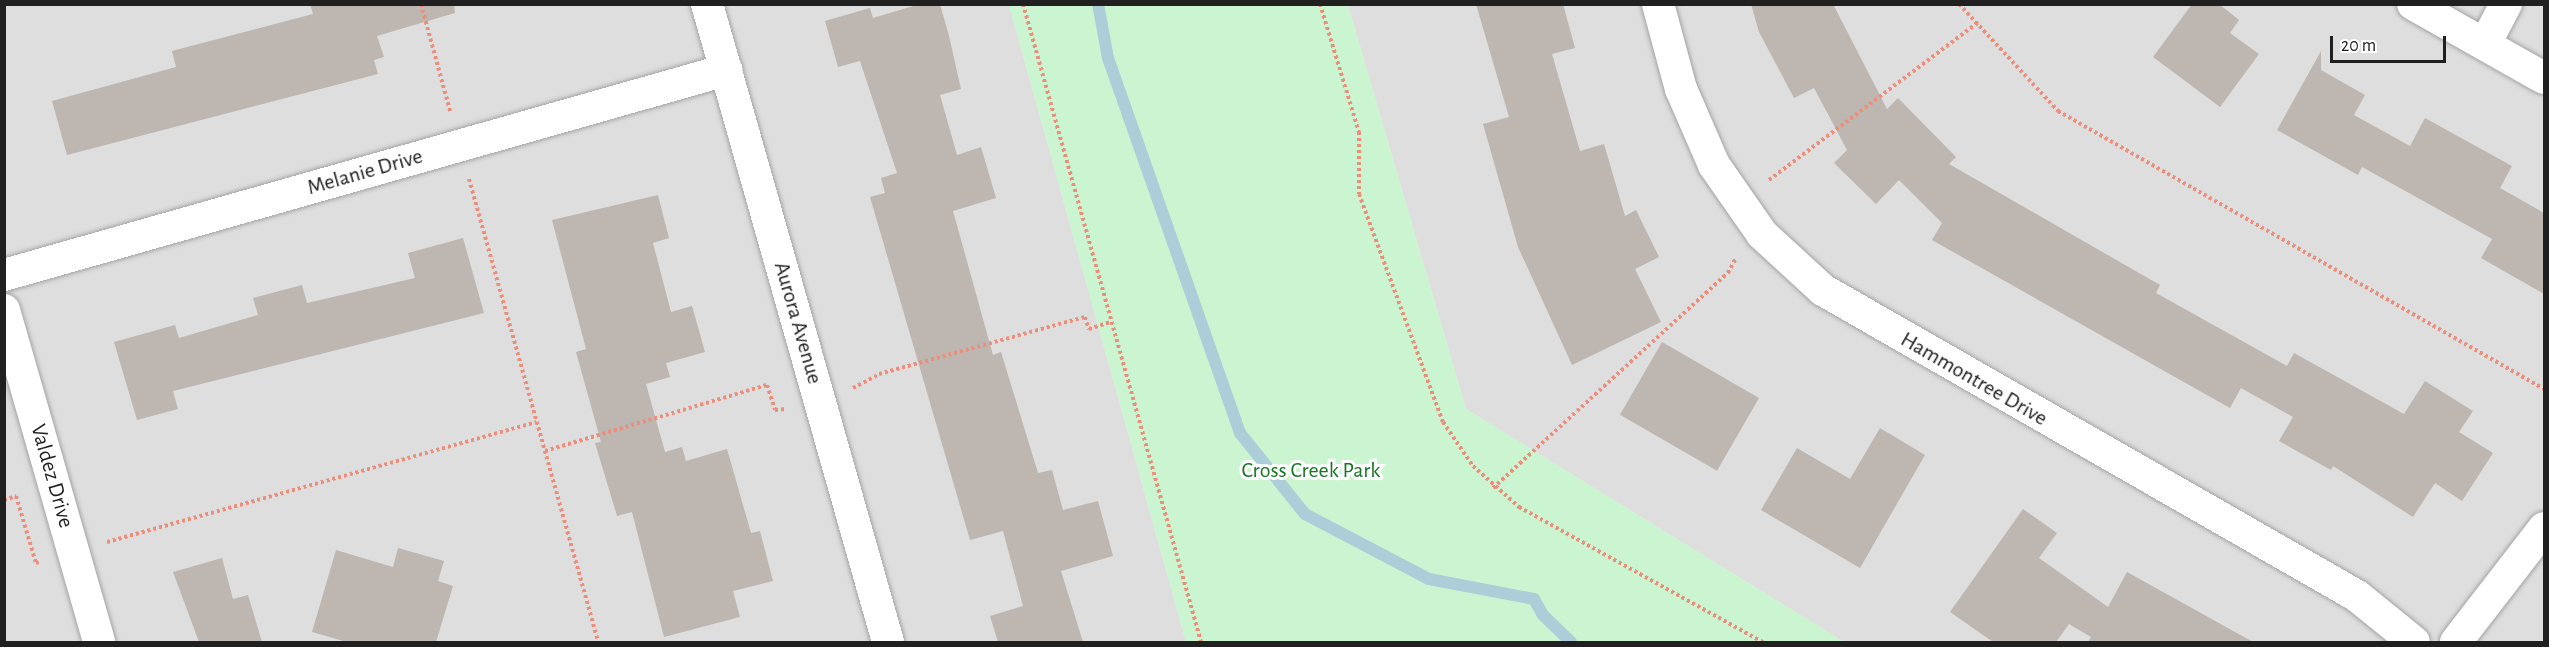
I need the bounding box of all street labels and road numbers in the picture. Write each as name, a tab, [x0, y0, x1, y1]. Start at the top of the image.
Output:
street label: Melanie Drive	[304, 143, 426, 201]
street label: Aurora Avenue	[768, 259, 828, 387]
street label: Hammontree Drive	[1896, 326, 2052, 432]
street label: Valdez Drive	[25, 421, 79, 531]

